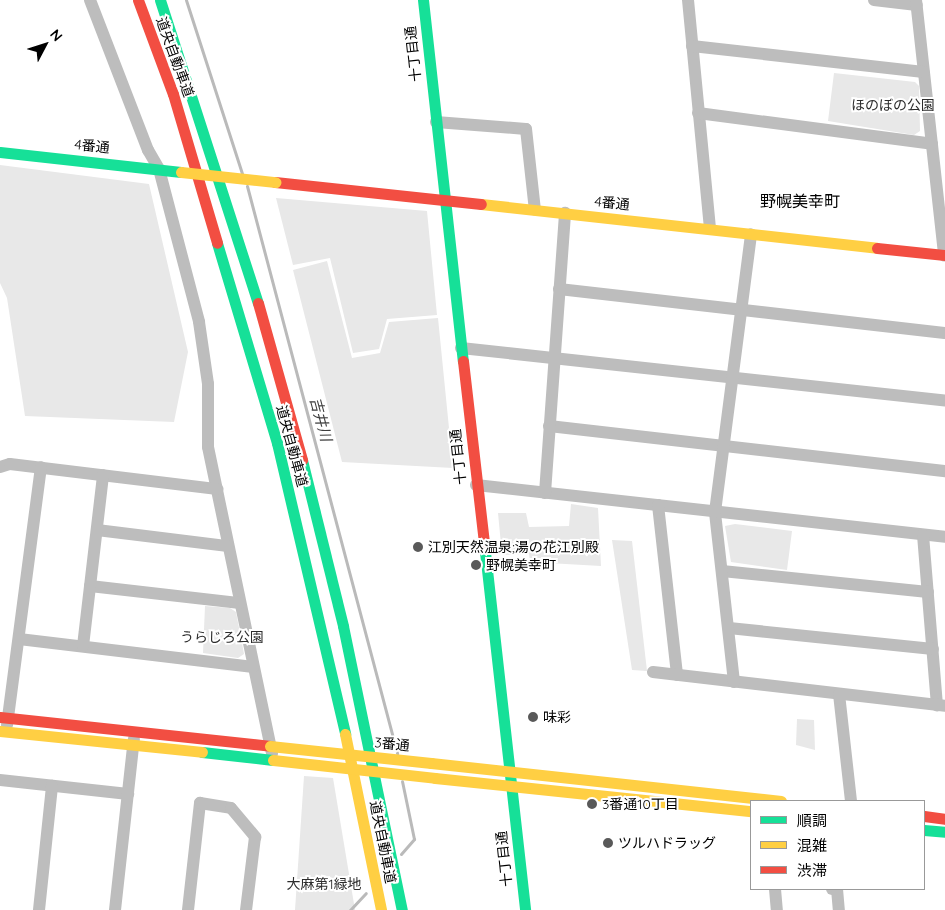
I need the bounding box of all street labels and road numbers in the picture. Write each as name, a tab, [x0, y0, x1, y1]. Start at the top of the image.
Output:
street label: 道央自動車道	[153, 15, 197, 99]
street label: 十丁目通	[402, 25, 424, 83]
street label: 4番通	[74, 136, 110, 156]
street label: 4番通	[594, 193, 630, 213]
street label: 道央自動車道	[273, 403, 311, 489]
street label: 十丁目通	[447, 428, 469, 486]
street label: 3番通	[374, 734, 410, 754]
street label: 道央自動車道	[367, 799, 399, 885]
street label: 十丁目通	[493, 830, 515, 888]

